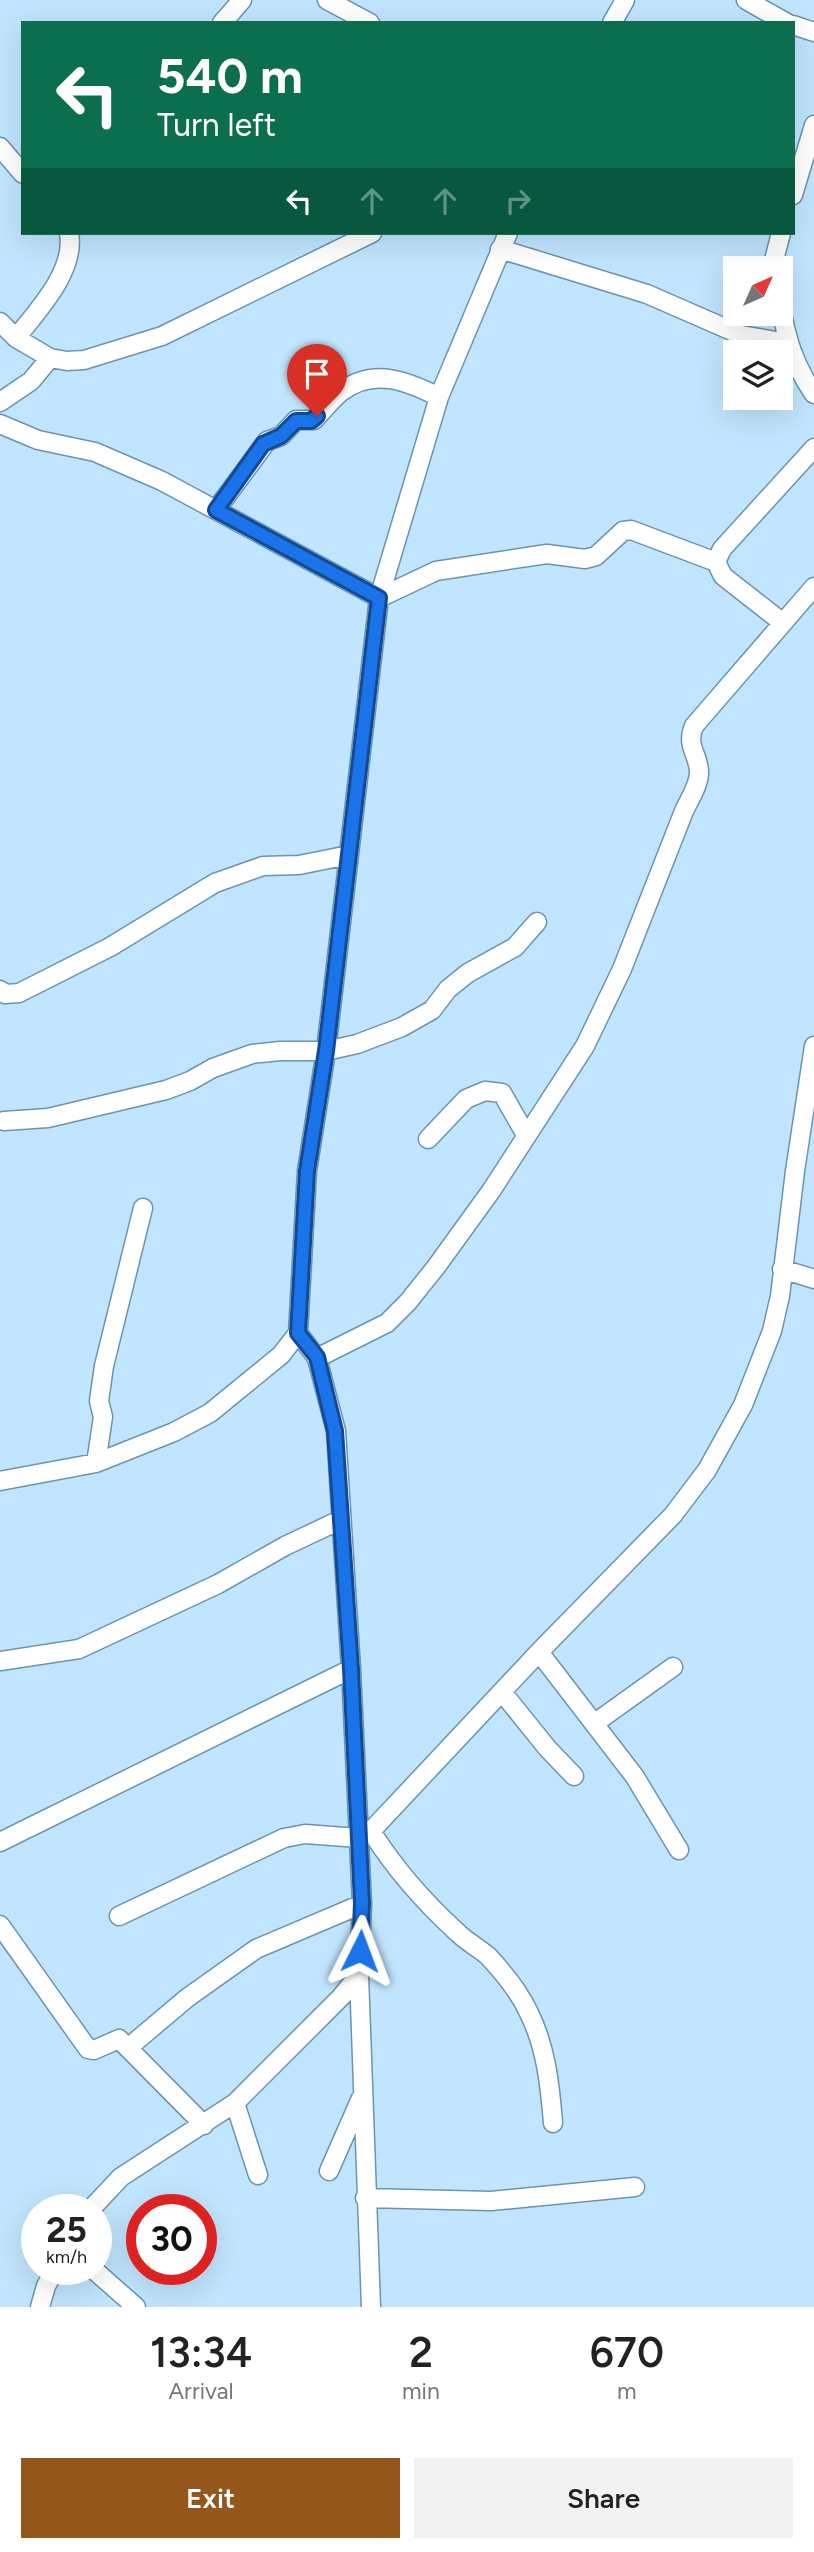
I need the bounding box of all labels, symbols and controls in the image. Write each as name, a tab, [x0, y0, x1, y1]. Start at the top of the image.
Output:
text: 540 m	[157, 46, 303, 105]
icon: left	[42, 49, 133, 140]
text: Turn left	[157, 106, 276, 144]
icon: left	[280, 182, 318, 220]
icon: ahead	[353, 182, 391, 220]
icon: ahead	[426, 182, 464, 220]
icon: right	[499, 182, 537, 220]
north arrow	[723, 256, 793, 326]
map controls	[723, 256, 793, 410]
button: layers	[723, 340, 793, 410]
pin	[287, 344, 347, 416]
icon: arrive	[298, 355, 336, 393]
position arrow	[323, 1914, 397, 1988]
speed limit sign: 30	[126, 2194, 217, 2285]
text: 25	[46, 2209, 87, 2251]
text: km/h	[46, 2246, 87, 2268]
text: 13:34	[150, 2327, 252, 2378]
text: 2	[409, 2327, 433, 2378]
text: 670	[590, 2327, 664, 2378]
text: Arrival	[169, 2377, 233, 2405]
text: min	[402, 2377, 440, 2405]
text: m	[617, 2377, 637, 2405]
button: Exit	[21, 2458, 400, 2538]
button: Share	[414, 2458, 793, 2538]

